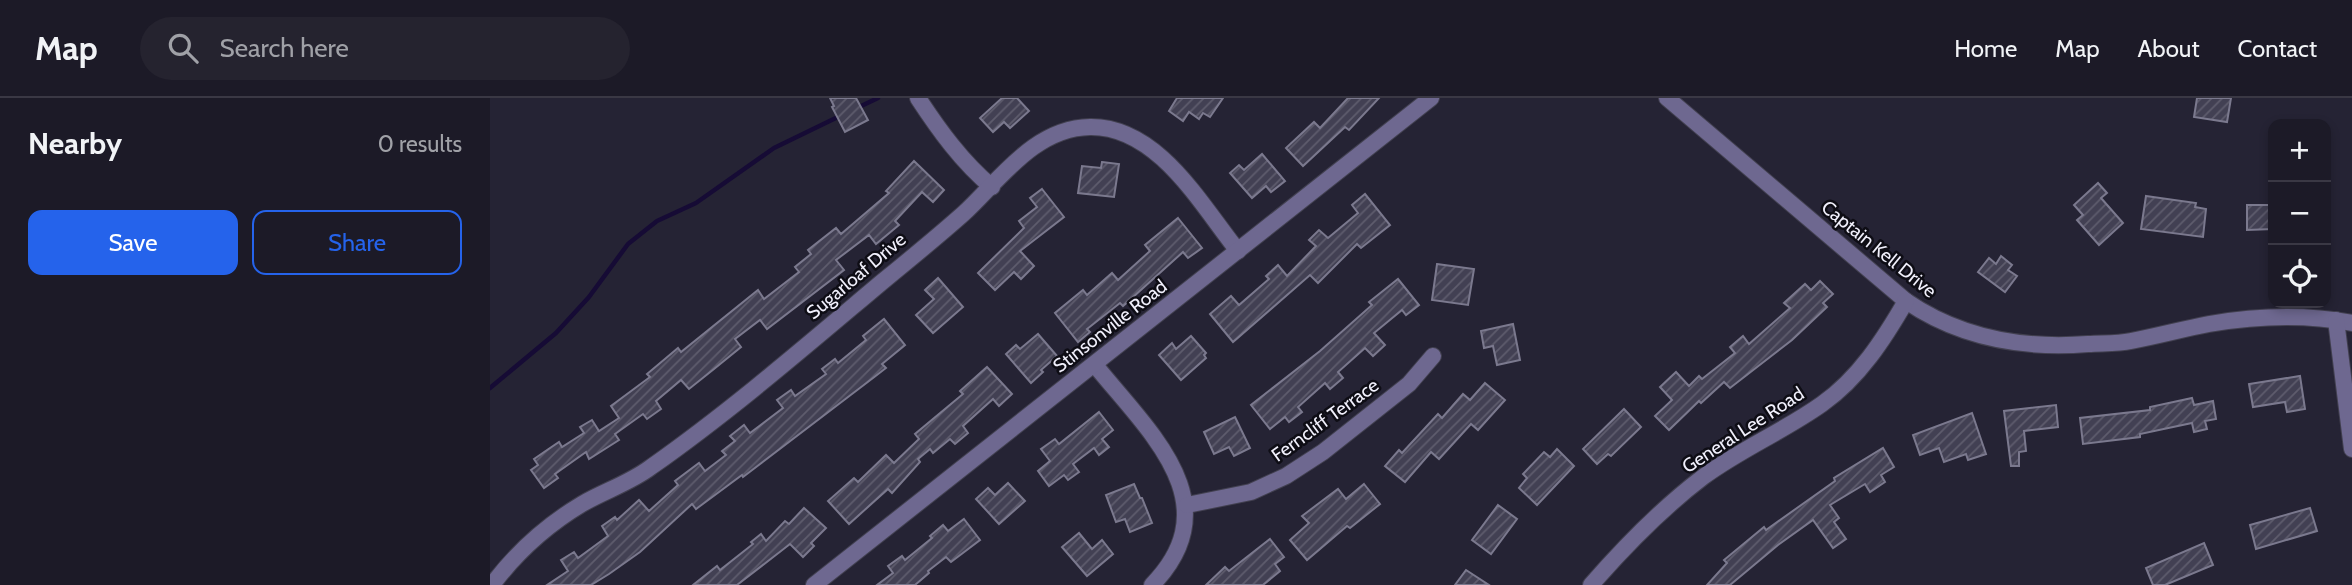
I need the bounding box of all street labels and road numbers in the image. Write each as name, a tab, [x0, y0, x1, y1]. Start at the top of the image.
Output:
street label: Captain Kell Drive	[1817, 196, 1941, 303]
street label: Sugarloaf Drive	[802, 228, 911, 324]
street label: Stinsonville Road	[1049, 274, 1171, 378]
street label: Ferncliff Terrace	[1267, 373, 1383, 467]
street label: General Lee Road	[1678, 382, 1808, 478]

